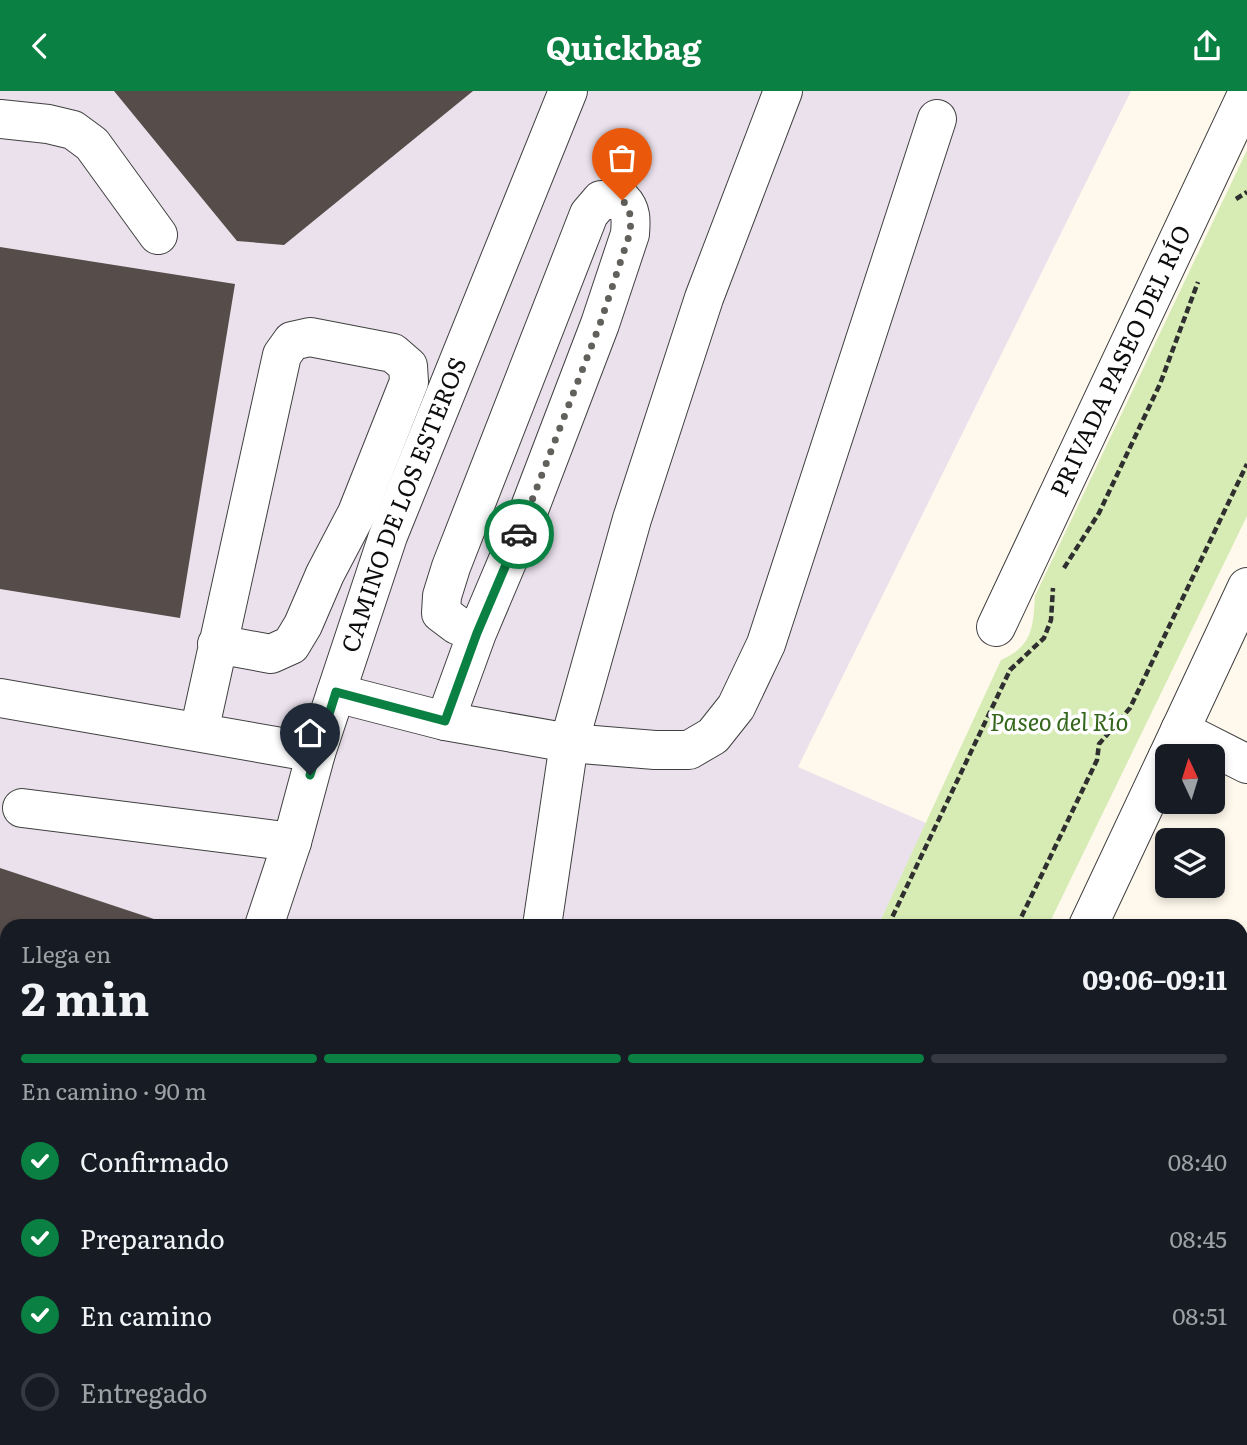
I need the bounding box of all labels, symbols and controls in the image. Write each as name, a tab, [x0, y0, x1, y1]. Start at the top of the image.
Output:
text: Quickbag	[546, 22, 701, 70]
icon: back	[21, 27, 59, 65]
icon: share	[1188, 27, 1226, 65]
pin	[592, 128, 652, 200]
icon: bag	[603, 139, 641, 177]
street label: PRIVADA PASEO DEL RÍO	[1040, 218, 1198, 501]
street label: CAMINO DE LOS ESTEROS	[331, 351, 474, 656]
courier	[484, 499, 554, 569]
icon: car	[500, 515, 538, 553]
pin	[280, 703, 340, 775]
park label: Paseo del Río	[990, 703, 1128, 738]
icon: home	[291, 714, 329, 752]
north arrow	[1155, 744, 1225, 814]
map controls	[1155, 744, 1225, 898]
button: layers	[1155, 828, 1225, 898]
text: Llega en	[21, 936, 111, 970]
text: 09:06–09:11	[1082, 959, 1227, 998]
text: 2 min	[21, 962, 150, 1030]
text: En camino · 90 m	[21, 1073, 207, 1107]
text: Confirmado	[80, 1141, 229, 1180]
icon: check	[21, 1142, 59, 1180]
text: 08:40	[1168, 1144, 1227, 1178]
text: Preparando	[80, 1218, 225, 1257]
icon: check	[21, 1219, 59, 1257]
text: 08:45	[1169, 1221, 1227, 1255]
text: En camino	[80, 1295, 212, 1334]
icon: check	[21, 1296, 59, 1334]
text: 08:51	[1172, 1298, 1227, 1332]
text: Entregado	[80, 1372, 207, 1411]

